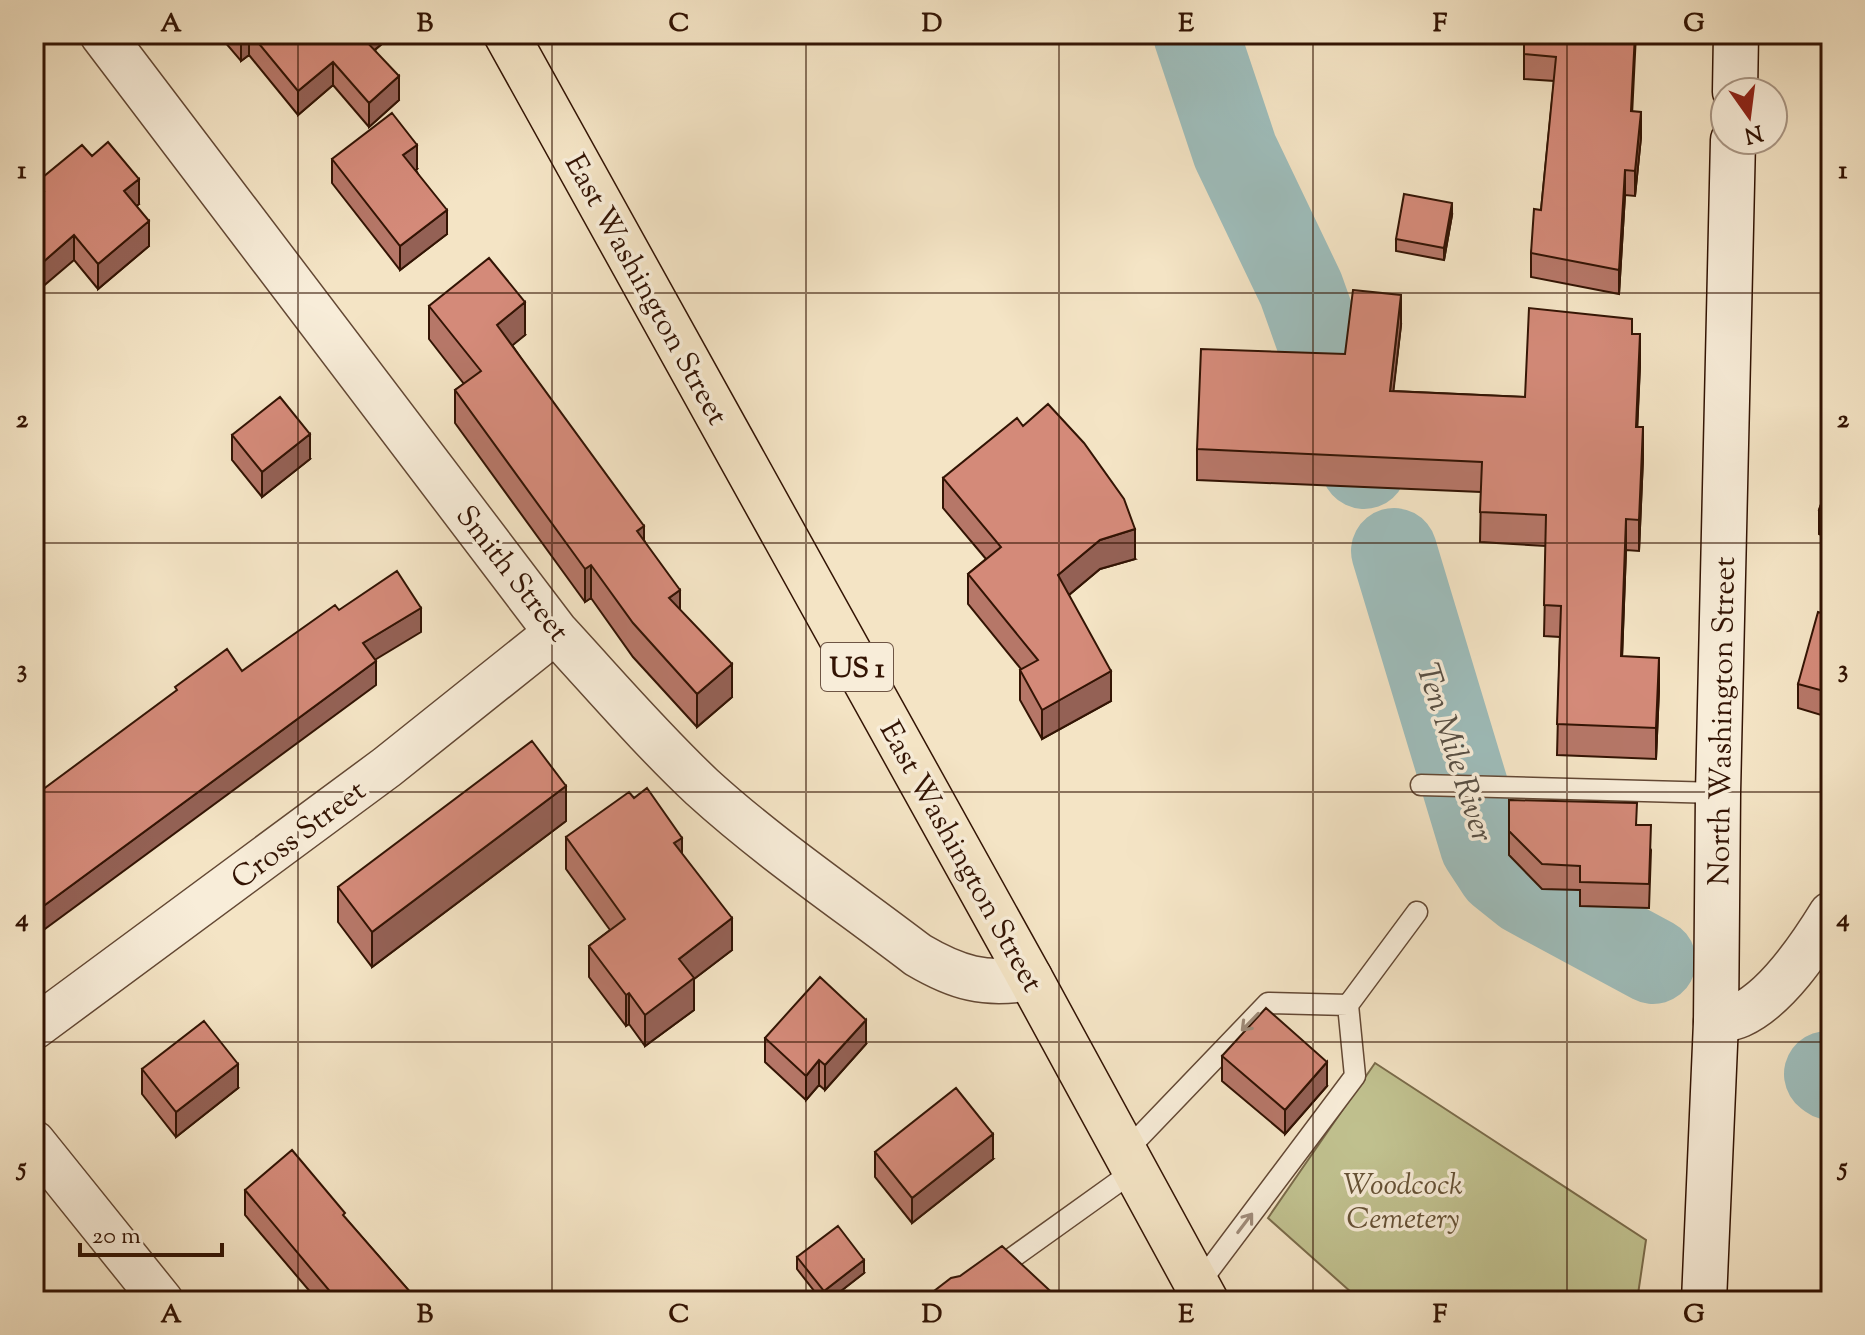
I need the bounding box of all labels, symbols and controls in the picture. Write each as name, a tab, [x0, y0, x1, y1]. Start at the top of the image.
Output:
text: A	[160, 6, 182, 43]
text: B	[417, 6, 434, 43]
text: C	[669, 6, 689, 43]
text: D	[922, 6, 942, 43]
text: E	[1178, 6, 1194, 43]
text: F	[1433, 6, 1448, 43]
text: G	[1683, 6, 1705, 43]
north arrow	[1709, 76, 1789, 156]
text: N	[1740, 115, 1766, 150]
street label: East Washington Street	[552, 147, 737, 434]
text: 1	[18, 153, 27, 190]
text: 1	[1839, 153, 1848, 190]
text: 2	[16, 402, 29, 439]
text: 2	[1837, 402, 1850, 439]
street label: Smith Street	[444, 497, 578, 652]
street label: North Washington Street	[1699, 556, 1748, 886]
road number: US 1	[821, 643, 893, 691]
text: 3	[17, 652, 27, 689]
text: 3	[1838, 652, 1848, 689]
water label: Ten Mile River	[1403, 658, 1504, 848]
street label: East Washington Street	[867, 714, 1052, 1001]
street label: Cross Street	[223, 771, 376, 901]
text: 4	[14, 901, 29, 938]
text: 4	[1835, 901, 1850, 938]
one-way arrow	[1242, 1011, 1260, 1031]
text: 5	[16, 1150, 27, 1187]
text: 5	[1837, 1150, 1848, 1187]
park label: Woodcock Cemetery	[1343, 1165, 1463, 1242]
scale bar	[80, 1207, 222, 1257]
one-way arrow	[1236, 1213, 1253, 1234]
text: 20 m	[92, 1220, 141, 1254]
text: A	[160, 1297, 182, 1334]
text: B	[417, 1297, 434, 1334]
text: C	[669, 1297, 689, 1334]
text: D	[922, 1297, 942, 1334]
text: E	[1178, 1297, 1194, 1334]
text: F	[1433, 1297, 1448, 1334]
text: G	[1683, 1297, 1705, 1334]

